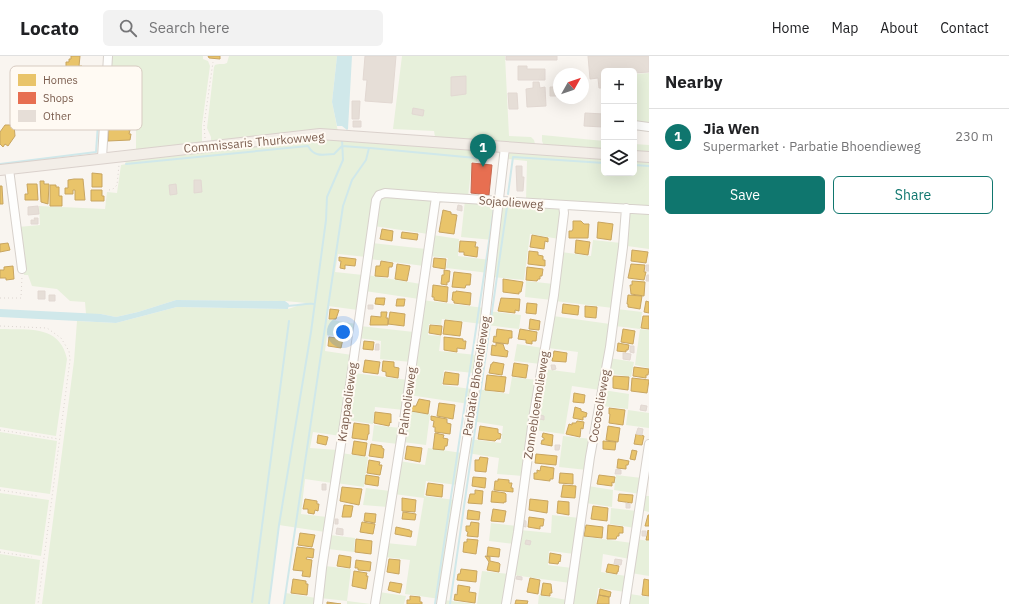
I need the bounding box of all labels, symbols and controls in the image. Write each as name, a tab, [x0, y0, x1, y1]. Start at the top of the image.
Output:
search box	[103, 10, 383, 46]
text: Locato	[20, 16, 79, 40]
icon: search	[117, 17, 139, 39]
text: Search here	[149, 18, 229, 37]
text: Home	[772, 19, 809, 37]
text: Map	[831, 19, 858, 37]
text: About	[880, 19, 918, 37]
text: Contact	[940, 19, 989, 37]
legend	[10, 66, 142, 130]
north arrow	[553, 68, 589, 104]
map controls	[601, 68, 637, 176]
button: +	[601, 68, 637, 104]
text: Nearby	[665, 71, 723, 93]
text: Homes	[43, 73, 78, 87]
text: Shops	[43, 91, 74, 105]
button: −	[601, 104, 637, 140]
text: Other	[43, 109, 71, 123]
text: Jia Wen	[703, 119, 759, 138]
street label: Commissaris Thurkowweg	[183, 128, 326, 156]
text: 1	[674, 128, 682, 145]
text: 230 m	[955, 128, 993, 145]
pin: 1	[470, 134, 496, 167]
text: Supermarket · Parbatie Bhoendieweg	[703, 138, 921, 155]
button: layers	[601, 140, 637, 176]
button: Save	[665, 176, 825, 214]
button: Share	[833, 176, 993, 214]
street label: Sojaolieweg	[478, 192, 544, 212]
street label: Parbatie Bhoendieweg	[459, 314, 493, 437]
your location	[333, 322, 353, 342]
street label: Zonnebloemolieweg	[520, 349, 552, 460]
street label: Krappaolieweg	[334, 361, 360, 443]
street label: Palmolieweg	[395, 365, 419, 436]
street label: Cocosolieweg	[585, 367, 613, 444]

